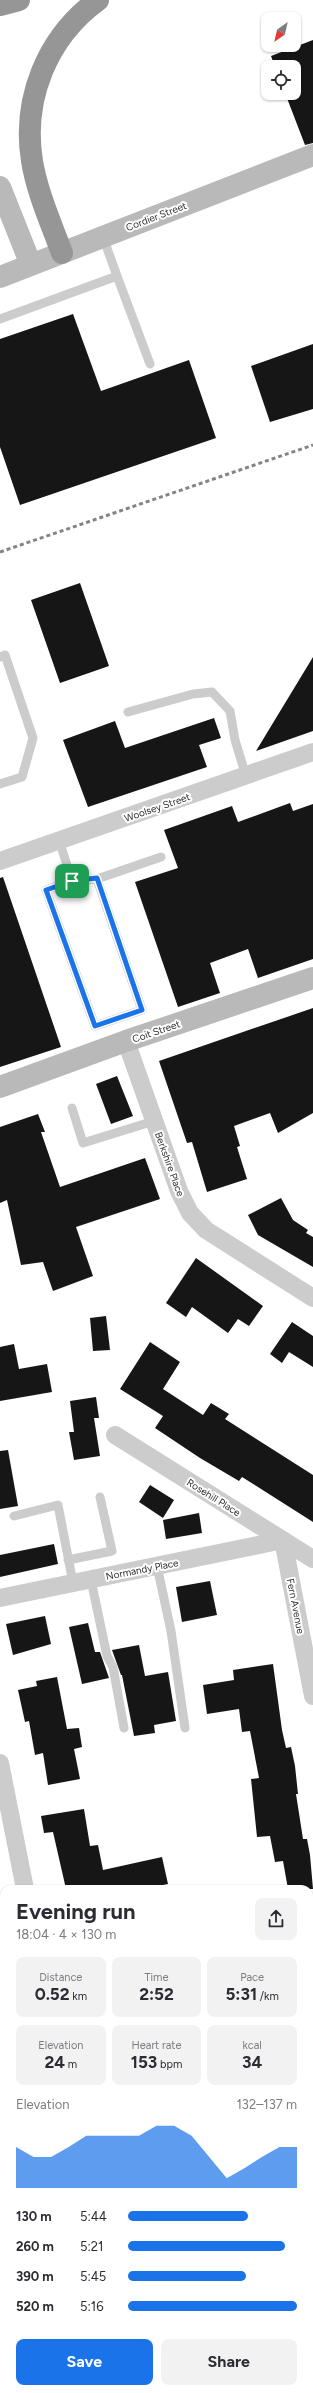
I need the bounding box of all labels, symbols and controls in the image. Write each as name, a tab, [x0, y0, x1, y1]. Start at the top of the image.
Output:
north arrow	[261, 12, 301, 52]
map controls	[261, 12, 301, 100]
button: locate	[261, 60, 301, 100]
street label: Cordier Street	[124, 199, 189, 234]
street label: Woolsey Street	[123, 790, 192, 825]
pin	[55, 864, 89, 898]
icon: arrive	[61, 870, 83, 892]
street label: Coit Street	[131, 1017, 182, 1046]
street label: Berkshire Place	[152, 1130, 187, 1199]
street label: Rosehill Place	[184, 1476, 243, 1519]
street label: Normandy Place	[105, 1556, 180, 1583]
street label: Fern Avenue	[284, 1577, 307, 1635]
text: Evening run	[16, 1898, 136, 1925]
button: share	[255, 1898, 297, 1940]
text: 18:04 · 4 × 130 m	[16, 1927, 116, 1942]
text: Distance	[39, 1971, 82, 1984]
text: Time	[144, 1971, 168, 1984]
text: Pace	[240, 1971, 264, 1984]
text: 0.52	[35, 1984, 70, 2004]
text: 2:52	[139, 1984, 174, 2004]
text: 5:31	[225, 1984, 257, 2004]
text: km	[70, 1990, 87, 2003]
text: /km	[257, 1990, 279, 2003]
text: Elevation	[38, 2039, 83, 2052]
text: Heart rate	[132, 2039, 181, 2052]
text: kcal	[243, 2039, 262, 2052]
text: 24	[44, 2052, 65, 2072]
text: 153	[131, 2052, 157, 2072]
text: 34	[242, 2052, 262, 2072]
text: m	[65, 2058, 77, 2071]
text: bpm	[157, 2058, 182, 2071]
text: Elevation	[16, 2097, 69, 2112]
text: 132–137 m	[236, 2097, 297, 2112]
text: 130 m	[16, 2209, 52, 2224]
text: 5:44	[80, 2209, 107, 2224]
text: 260 m	[16, 2239, 54, 2254]
text: 5:21	[80, 2239, 103, 2254]
text: 390 m	[16, 2269, 54, 2284]
text: 5:45	[80, 2269, 106, 2284]
text: 520 m	[16, 2299, 54, 2314]
text: 5:16	[80, 2299, 104, 2314]
button: Save	[16, 2339, 153, 2385]
button: Share	[161, 2339, 297, 2385]

